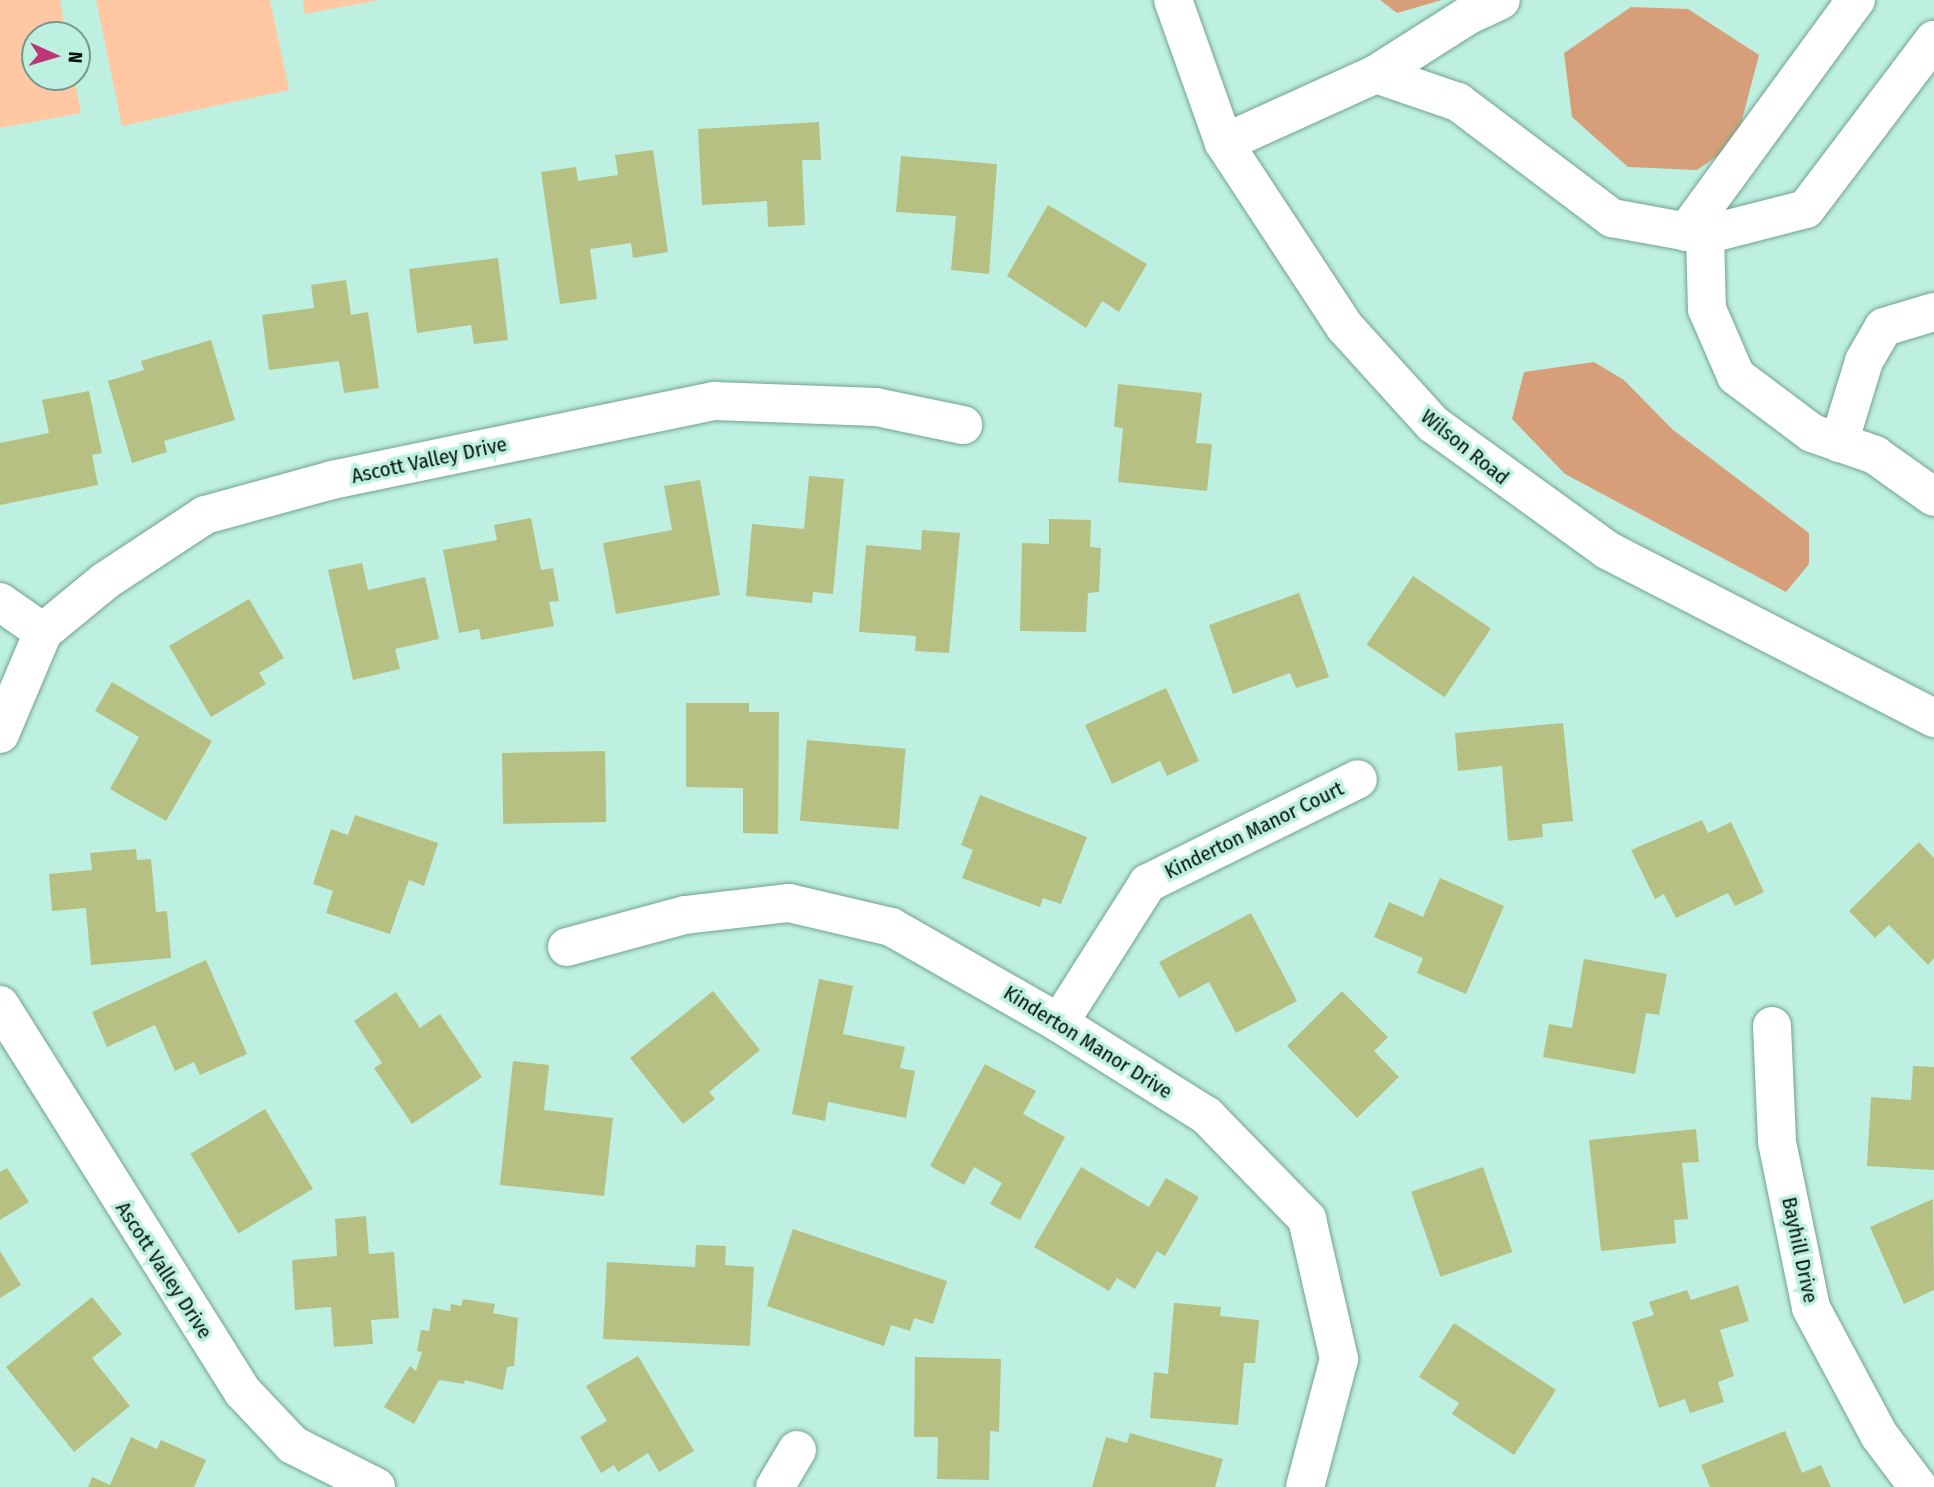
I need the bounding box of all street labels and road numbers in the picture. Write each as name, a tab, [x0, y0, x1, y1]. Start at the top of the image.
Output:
street label: Wilson Road	[1416, 404, 1514, 490]
street label: Ascott Valley Drive	[349, 431, 509, 489]
street label: Kinderton Manor Court	[1160, 776, 1348, 884]
street label: Kinderton Manor Drive	[999, 980, 1177, 1104]
street label: Bayhill Drive	[1776, 1195, 1824, 1305]
street label: Ascott Valley Drive	[110, 1197, 218, 1343]

